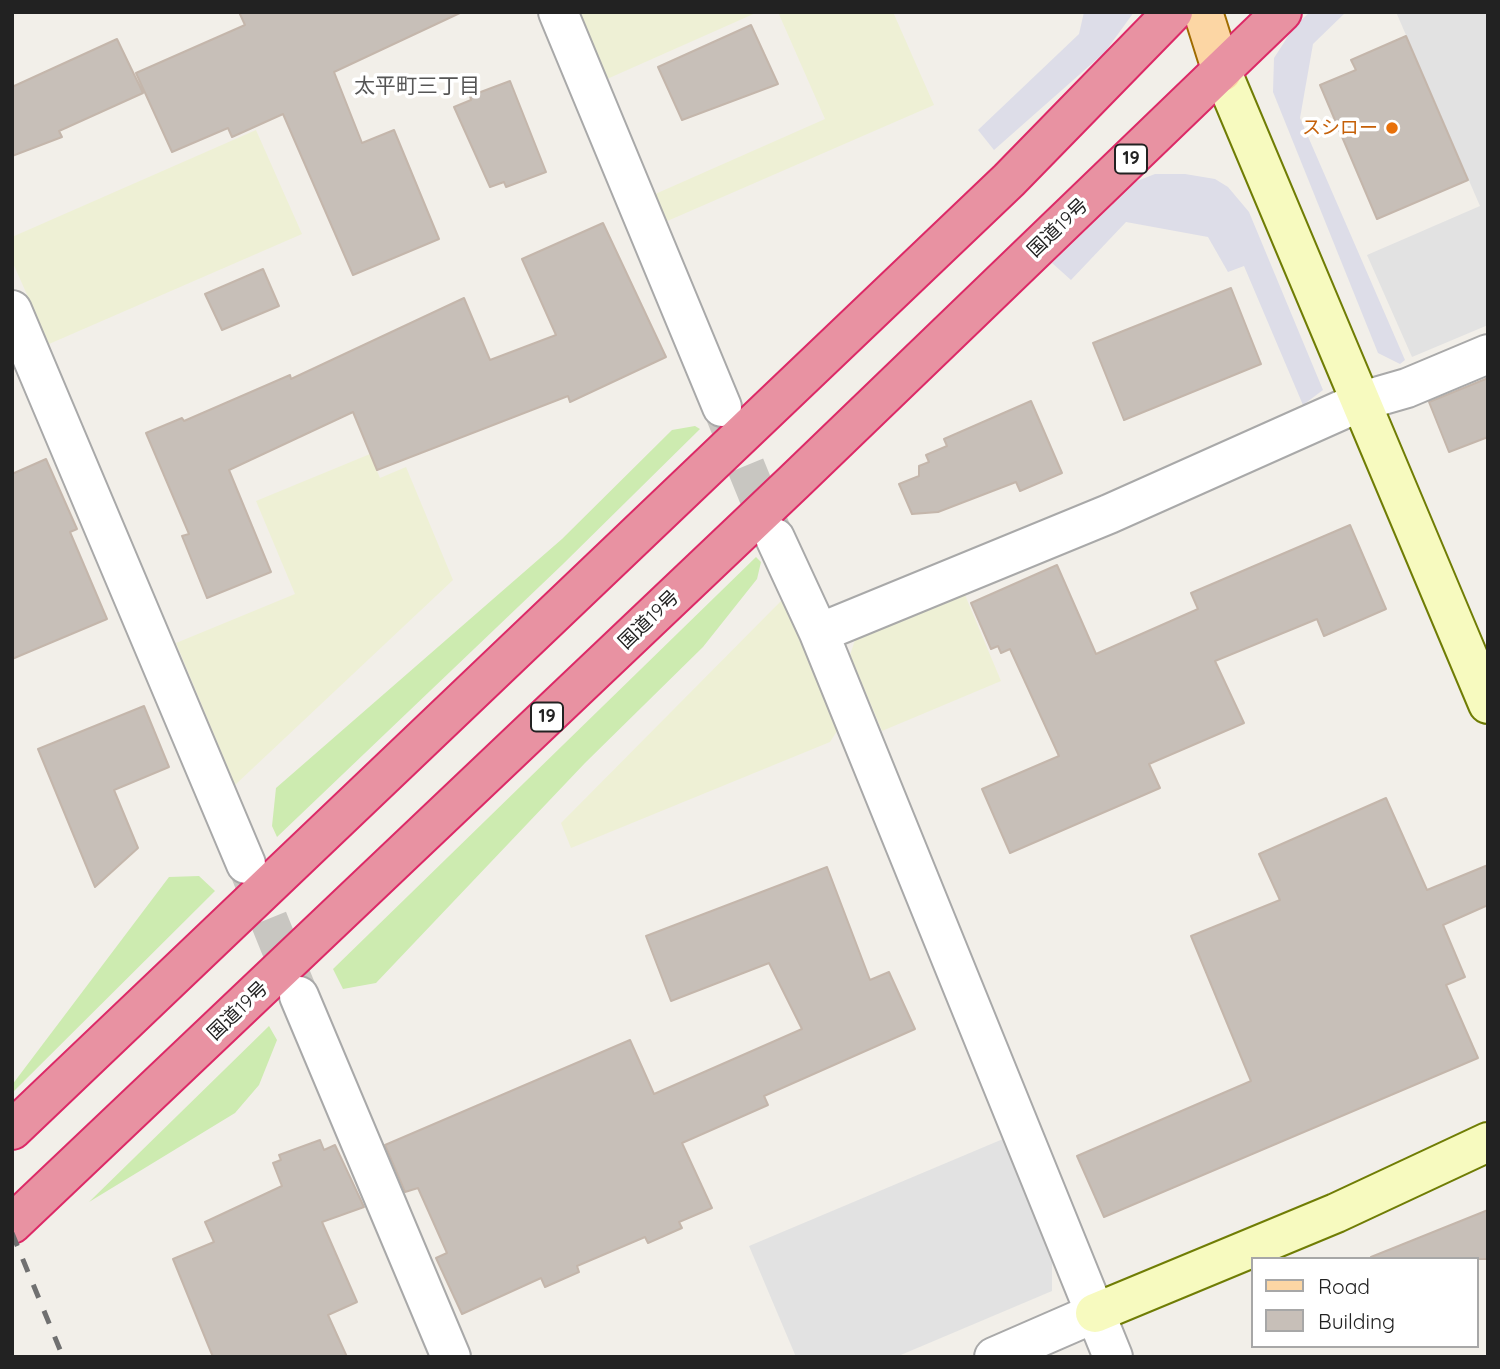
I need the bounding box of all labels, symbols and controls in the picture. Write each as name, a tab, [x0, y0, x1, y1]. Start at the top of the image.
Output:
district label: 太平町三丁目	[354, 74, 480, 100]
place label: スシロー	[1302, 117, 1378, 139]
marker: スシロー	[1384, 120, 1400, 136]
road number: 19	[1115, 144, 1147, 174]
street label: 国道19号	[1023, 194, 1093, 262]
street label: 国道19号	[614, 586, 684, 654]
road number: 19	[531, 702, 563, 732]
street label: 国道19号	[203, 977, 273, 1045]
legend	[1252, 1257, 1479, 1348]
text: Road	[1318, 1273, 1370, 1299]
text: Building	[1318, 1308, 1395, 1334]

